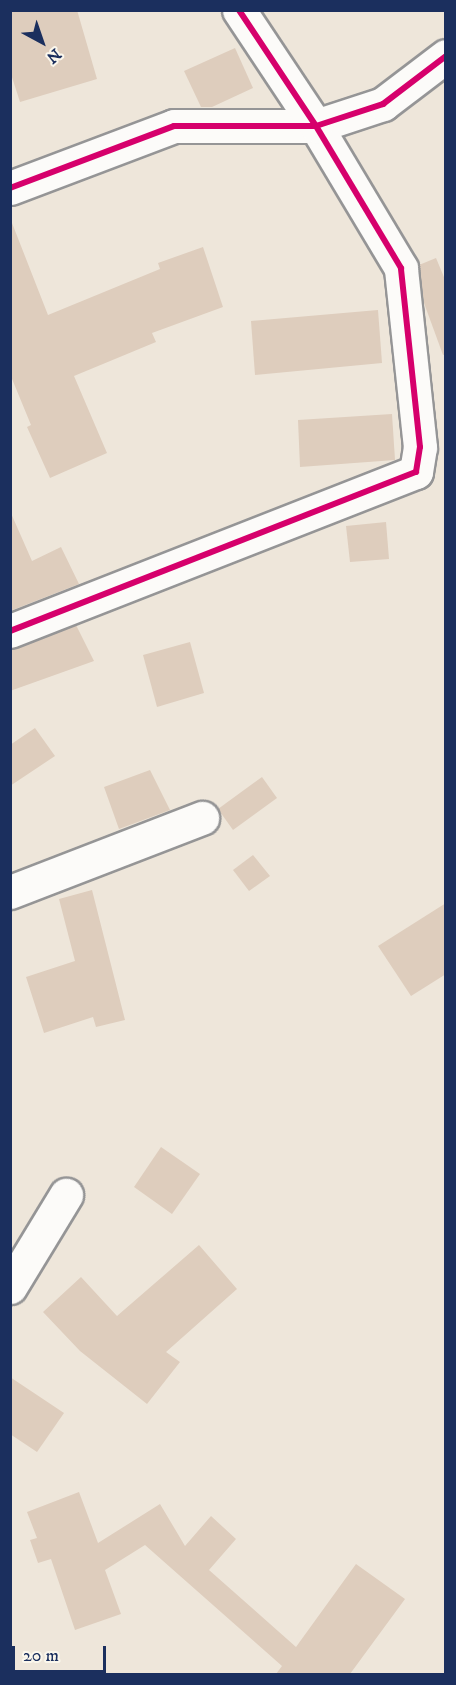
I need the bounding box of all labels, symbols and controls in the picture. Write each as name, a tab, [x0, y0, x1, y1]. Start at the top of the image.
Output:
north arrow	[12, 12, 72, 72]
text: N	[42, 44, 65, 68]
scale bar	[15, 1634, 110, 1672]
text: 20 m	[23, 1645, 59, 1667]

